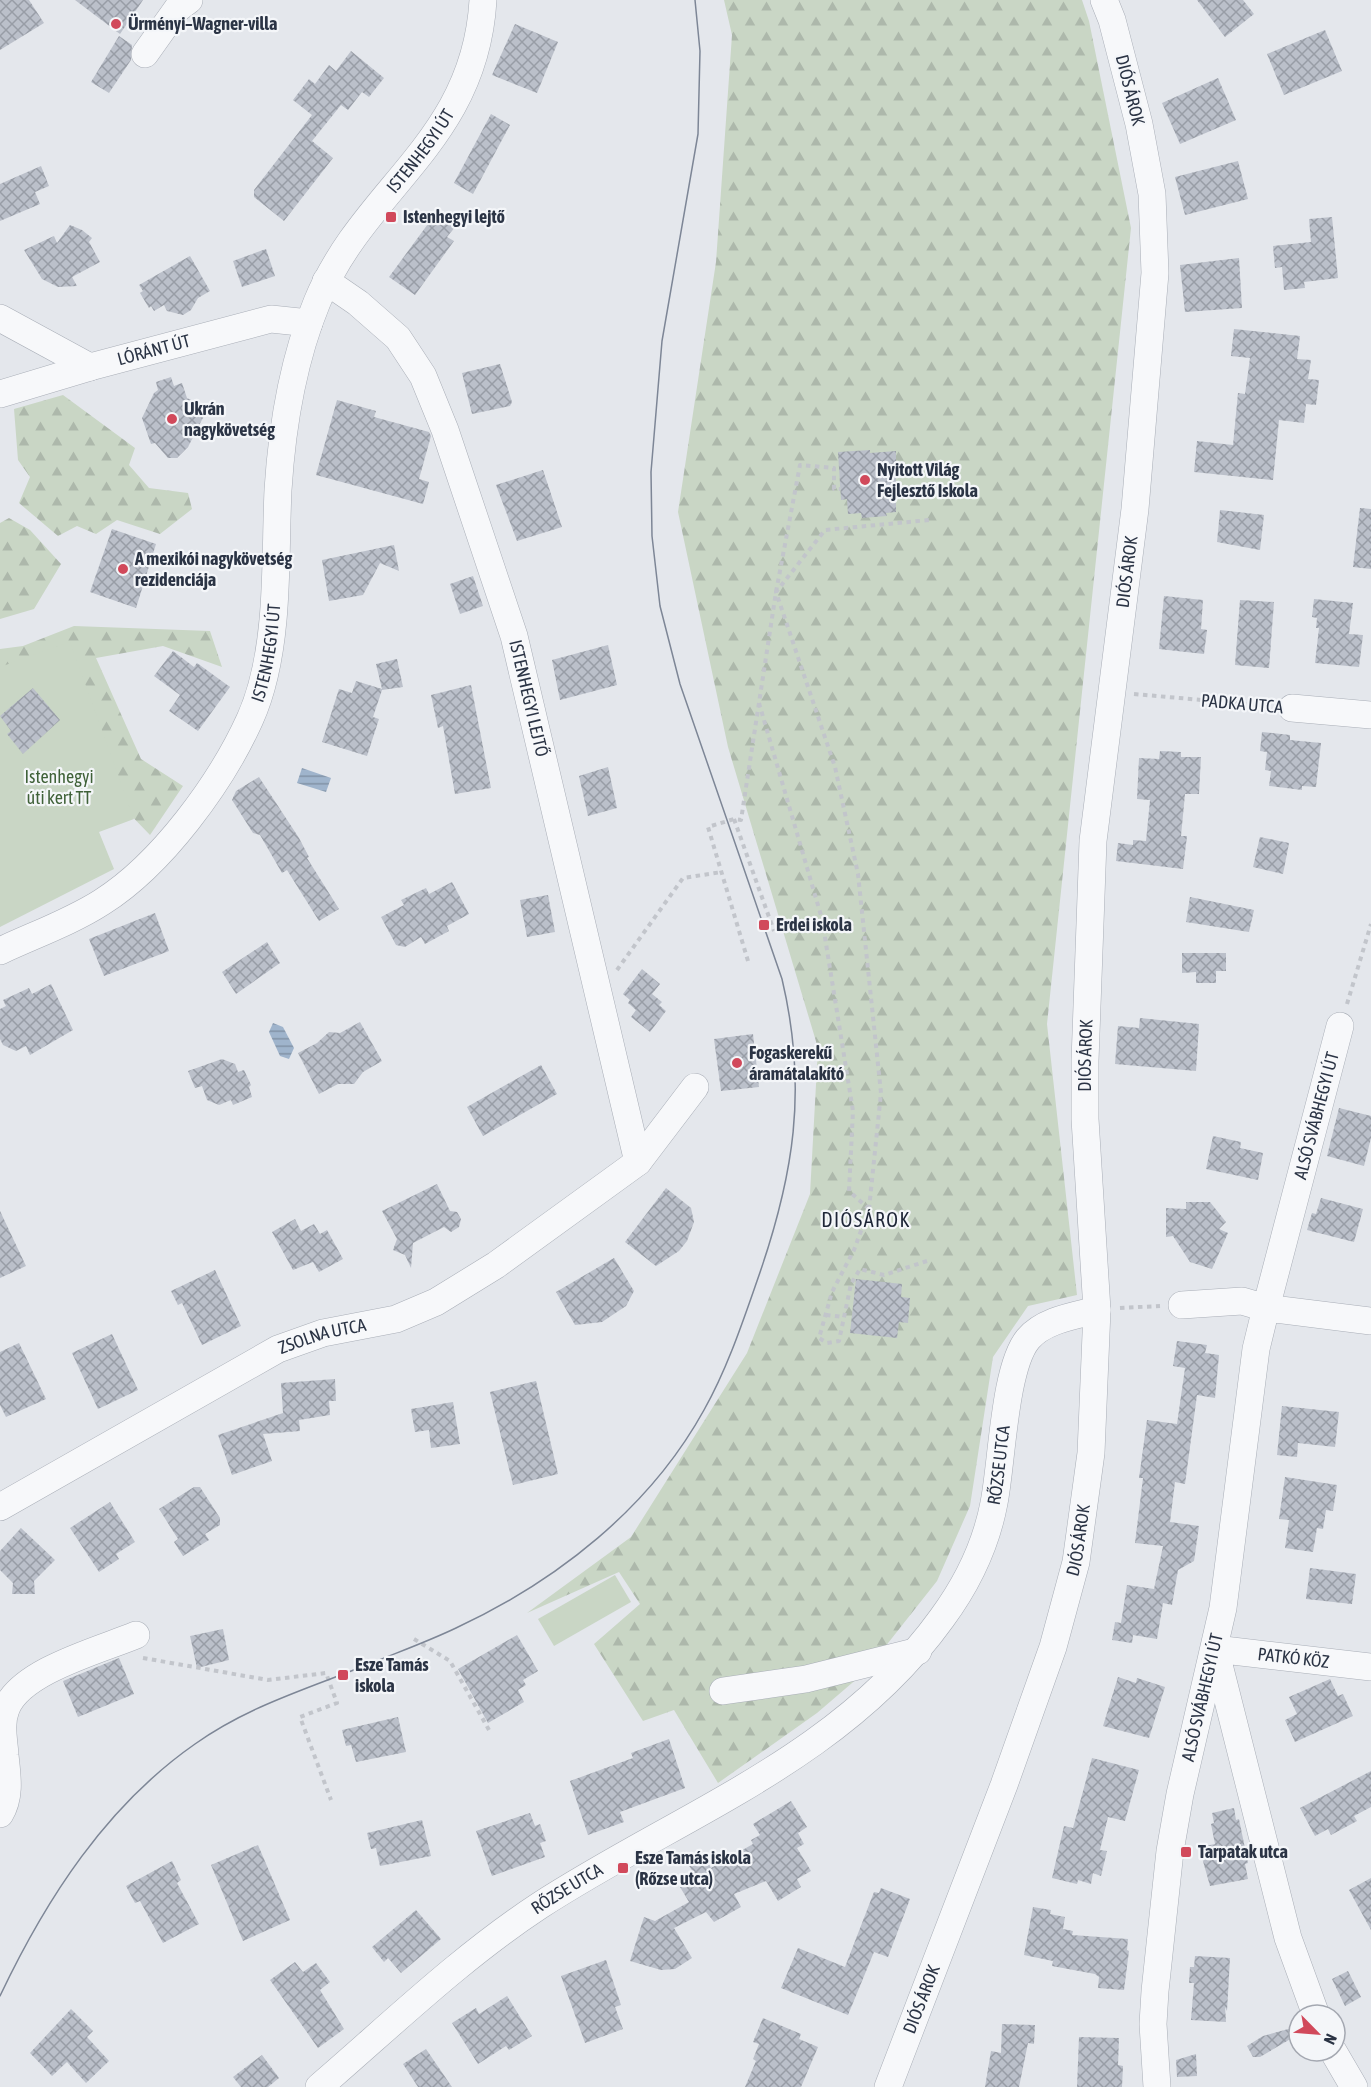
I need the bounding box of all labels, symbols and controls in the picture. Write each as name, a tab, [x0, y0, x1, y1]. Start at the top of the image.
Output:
place label: Ürményi–Wagner-villa	[128, 13, 277, 34]
marker: Ürményi–Wagner-villa	[109, 17, 123, 31]
street label: DIÓS ÁROK	[1112, 52, 1149, 128]
street label: ISTENHEGYI ÚT	[382, 105, 458, 197]
place label: Istenhegyi lejtő	[403, 206, 505, 227]
marker: Istenhegyi lejtő	[384, 210, 398, 224]
street label: LÓRÁNT ÚT	[115, 330, 192, 369]
place label: Ukrán nagykövetség	[184, 398, 275, 440]
marker: Ukrán nagykövetség	[165, 412, 179, 426]
place label: Nyitott Világ Fejlesztő Iskola	[877, 459, 978, 501]
marker: Nyitott Világ Fejlesztő Iskola	[858, 473, 872, 487]
street label: DIÓS ÁROK	[1112, 534, 1142, 609]
place label: A mexikói nagykövetség rezidenciája	[134, 548, 292, 590]
marker: A mexikói nagykövetség rezidenciája	[116, 562, 130, 576]
street label: ISTENHEGYI ÚT	[247, 603, 284, 705]
street label: ISTENHEGYI LEJTŐ	[505, 638, 553, 759]
street label: PADKA UTCA	[1200, 689, 1284, 718]
park label: Istenhegyi úti kert TT	[24, 766, 94, 808]
place label: Erdei iskola	[776, 914, 852, 935]
marker: Erdei iskola	[757, 918, 771, 932]
street label: DIÓS ÁROK	[1074, 1019, 1097, 1092]
place label: Fogaskerekű áramátalakító	[749, 1042, 844, 1084]
street label: ALSÓ SVÁBHEGYI ÚT	[1289, 1049, 1343, 1182]
marker: Fogaskerekű áramátalakító	[730, 1056, 744, 1070]
district label: DIÓSÁROK	[821, 1208, 911, 1231]
street label: ZSOLNA UTCA	[275, 1314, 368, 1358]
street label: RŐZSE UTCA	[983, 1424, 1014, 1507]
street label: DIÓS ÁROK	[1062, 1503, 1094, 1578]
street label: ALSÓ SVÁBHEGYI ÚT	[1177, 1631, 1227, 1763]
street label: PATKÓ KÖZ	[1257, 1643, 1330, 1672]
place label: Esze Tamás iskola	[355, 1654, 429, 1696]
marker: Esze Tamás iskola	[336, 1668, 350, 1682]
place label: Tarpatak utca	[1198, 1841, 1288, 1862]
marker: Tarpatak utca	[1179, 1845, 1193, 1859]
place label: Esze Tamás iskola (Rőzse utca)	[635, 1847, 751, 1889]
street label: RŐZSE UTCA	[527, 1859, 606, 1918]
marker: Esze Tamás iskola (Rőzse utca)	[616, 1861, 630, 1875]
street label: DIÓS ÁROK	[898, 1961, 944, 2037]
north arrow	[1287, 2003, 1347, 2063]
text: N	[1320, 2031, 1341, 2047]

